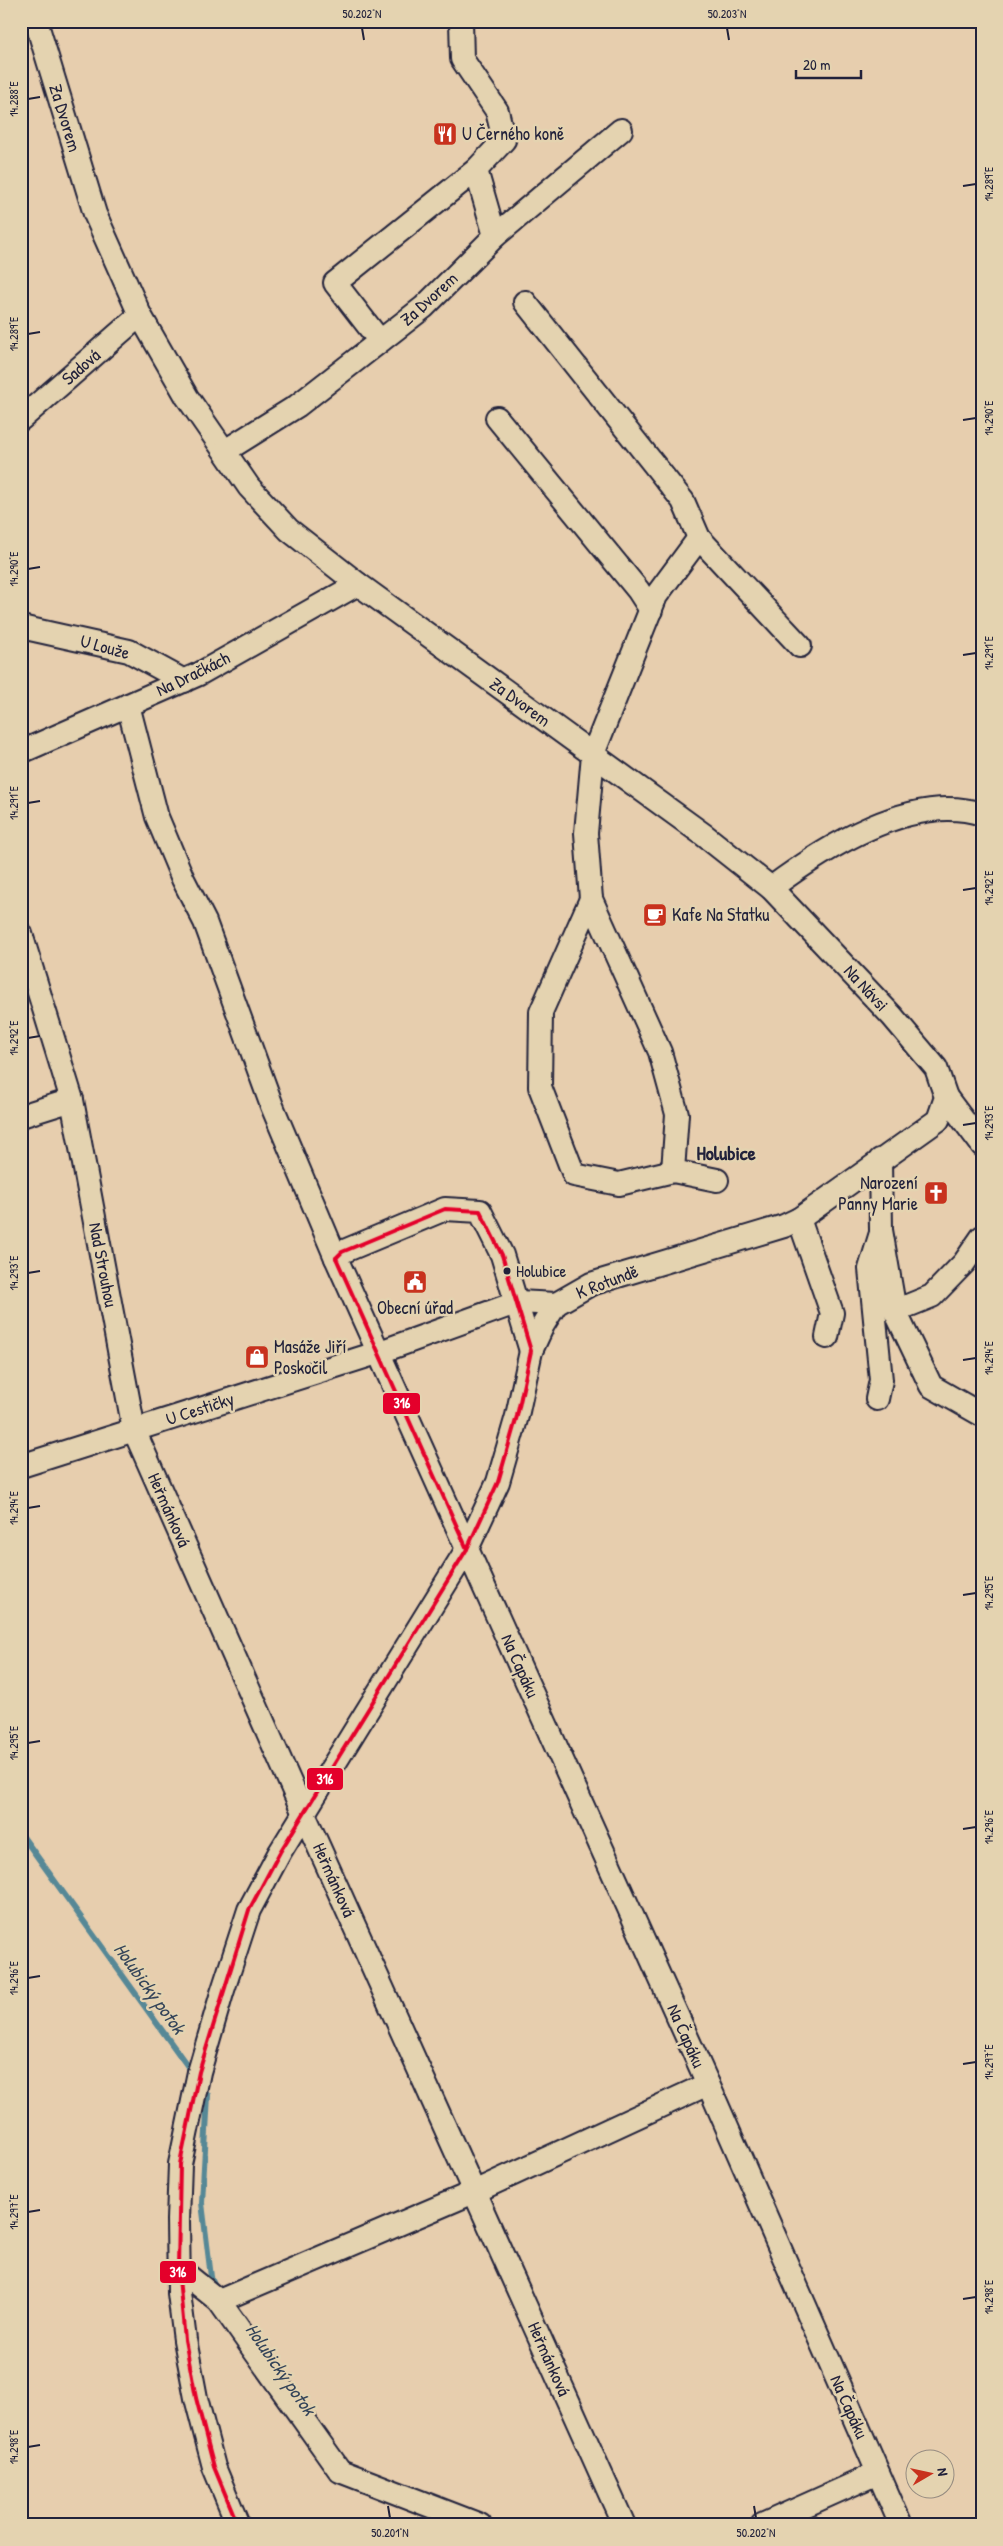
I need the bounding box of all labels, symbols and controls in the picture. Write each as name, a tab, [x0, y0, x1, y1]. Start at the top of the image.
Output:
text: 50.202°N	[343, 5, 381, 22]
text: 50.203°N	[708, 5, 746, 22]
scale bar	[796, 48, 860, 80]
text: 20 m	[803, 54, 830, 75]
text: 14.288°E	[5, 81, 22, 117]
street label: Za Dvorem	[43, 81, 88, 155]
restaurant icon: U Černého koně	[432, 121, 458, 147]
place label: U Černého koně	[462, 121, 564, 146]
text: 14.289°E	[980, 166, 997, 201]
street label: Za Dvorem	[394, 266, 463, 331]
text: 14.289°E	[5, 316, 22, 351]
street label: Sadová	[56, 343, 105, 390]
text: 14.290°E	[980, 400, 997, 435]
text: 14.290°E	[5, 551, 22, 586]
street label: U Louže	[78, 628, 133, 665]
text: 14.291°E	[980, 635, 997, 670]
street label: Na Dračkách	[152, 645, 234, 702]
street label: Za Dvorem	[485, 671, 556, 732]
text: 14.291°E	[5, 785, 22, 820]
text: 14.292°E	[980, 870, 997, 906]
cafe icon: Kafe Na Statku	[642, 902, 668, 928]
place label: Kafe Na Statku	[672, 902, 769, 927]
street label: Na Návsi	[838, 959, 894, 1017]
text: 14.292°E	[5, 1020, 22, 1056]
text: 14.293°E	[980, 1105, 997, 1140]
district label: Holubice	[696, 1139, 756, 1166]
place label: Narození Panny Marie	[838, 1170, 918, 1216]
church icon: Narození Panny Marie	[923, 1180, 949, 1206]
street label: Nad Strouhou	[83, 1220, 124, 1309]
text: 14.293°E	[5, 1255, 22, 1290]
street label: K Rotundě	[572, 1258, 642, 1305]
place label: Holubice	[516, 1259, 567, 1282]
marker: Holubice	[502, 1266, 512, 1276]
public building icon: Obecní úřad	[402, 1269, 428, 1295]
place label: Obecní úřad	[377, 1295, 453, 1320]
place label: Masáže Jiří Poskočil	[274, 1334, 346, 1380]
text: 14.294°E	[980, 1340, 997, 1375]
shop icon: Masáže Jiří Poskočil	[244, 1344, 270, 1370]
street label: U Cestičky	[163, 1386, 237, 1431]
line badge: 316	[382, 1392, 421, 1415]
text: 316	[394, 1393, 411, 1412]
street label: Heřmánková	[142, 1469, 197, 1551]
text: 14.294°E	[5, 1490, 22, 1525]
text: 14.295°E	[980, 1575, 997, 1610]
street label: Na Čapáku	[495, 1630, 546, 1702]
text: 14.295°E	[5, 1725, 22, 1760]
line badge: 316	[306, 1767, 344, 1791]
text: 316	[317, 1769, 334, 1788]
text: 14.296°E	[980, 1809, 997, 1844]
street label: Heřmánková	[307, 1839, 362, 1921]
water label: Holubický potok	[108, 1937, 193, 2041]
text: 14.296°E	[5, 1960, 22, 1995]
street label: Na Čapáku	[661, 2000, 712, 2072]
text: 14.297°E	[980, 2044, 997, 2080]
text: 14.297°E	[5, 2194, 22, 2230]
line badge: 316	[159, 2260, 197, 2284]
text: 316	[170, 2262, 187, 2281]
text: 14.298°E	[980, 2279, 997, 2314]
water label: Holubický potok	[240, 2318, 323, 2422]
street label: Heřmánková	[522, 2318, 577, 2400]
street label: Na Čapáku	[824, 2371, 875, 2443]
text: 14.298°E	[5, 2429, 22, 2464]
north arrow	[906, 2448, 956, 2498]
text: N	[933, 2467, 953, 2478]
text: 50.201°N	[371, 2524, 409, 2541]
text: 50.202°N	[737, 2524, 775, 2541]

